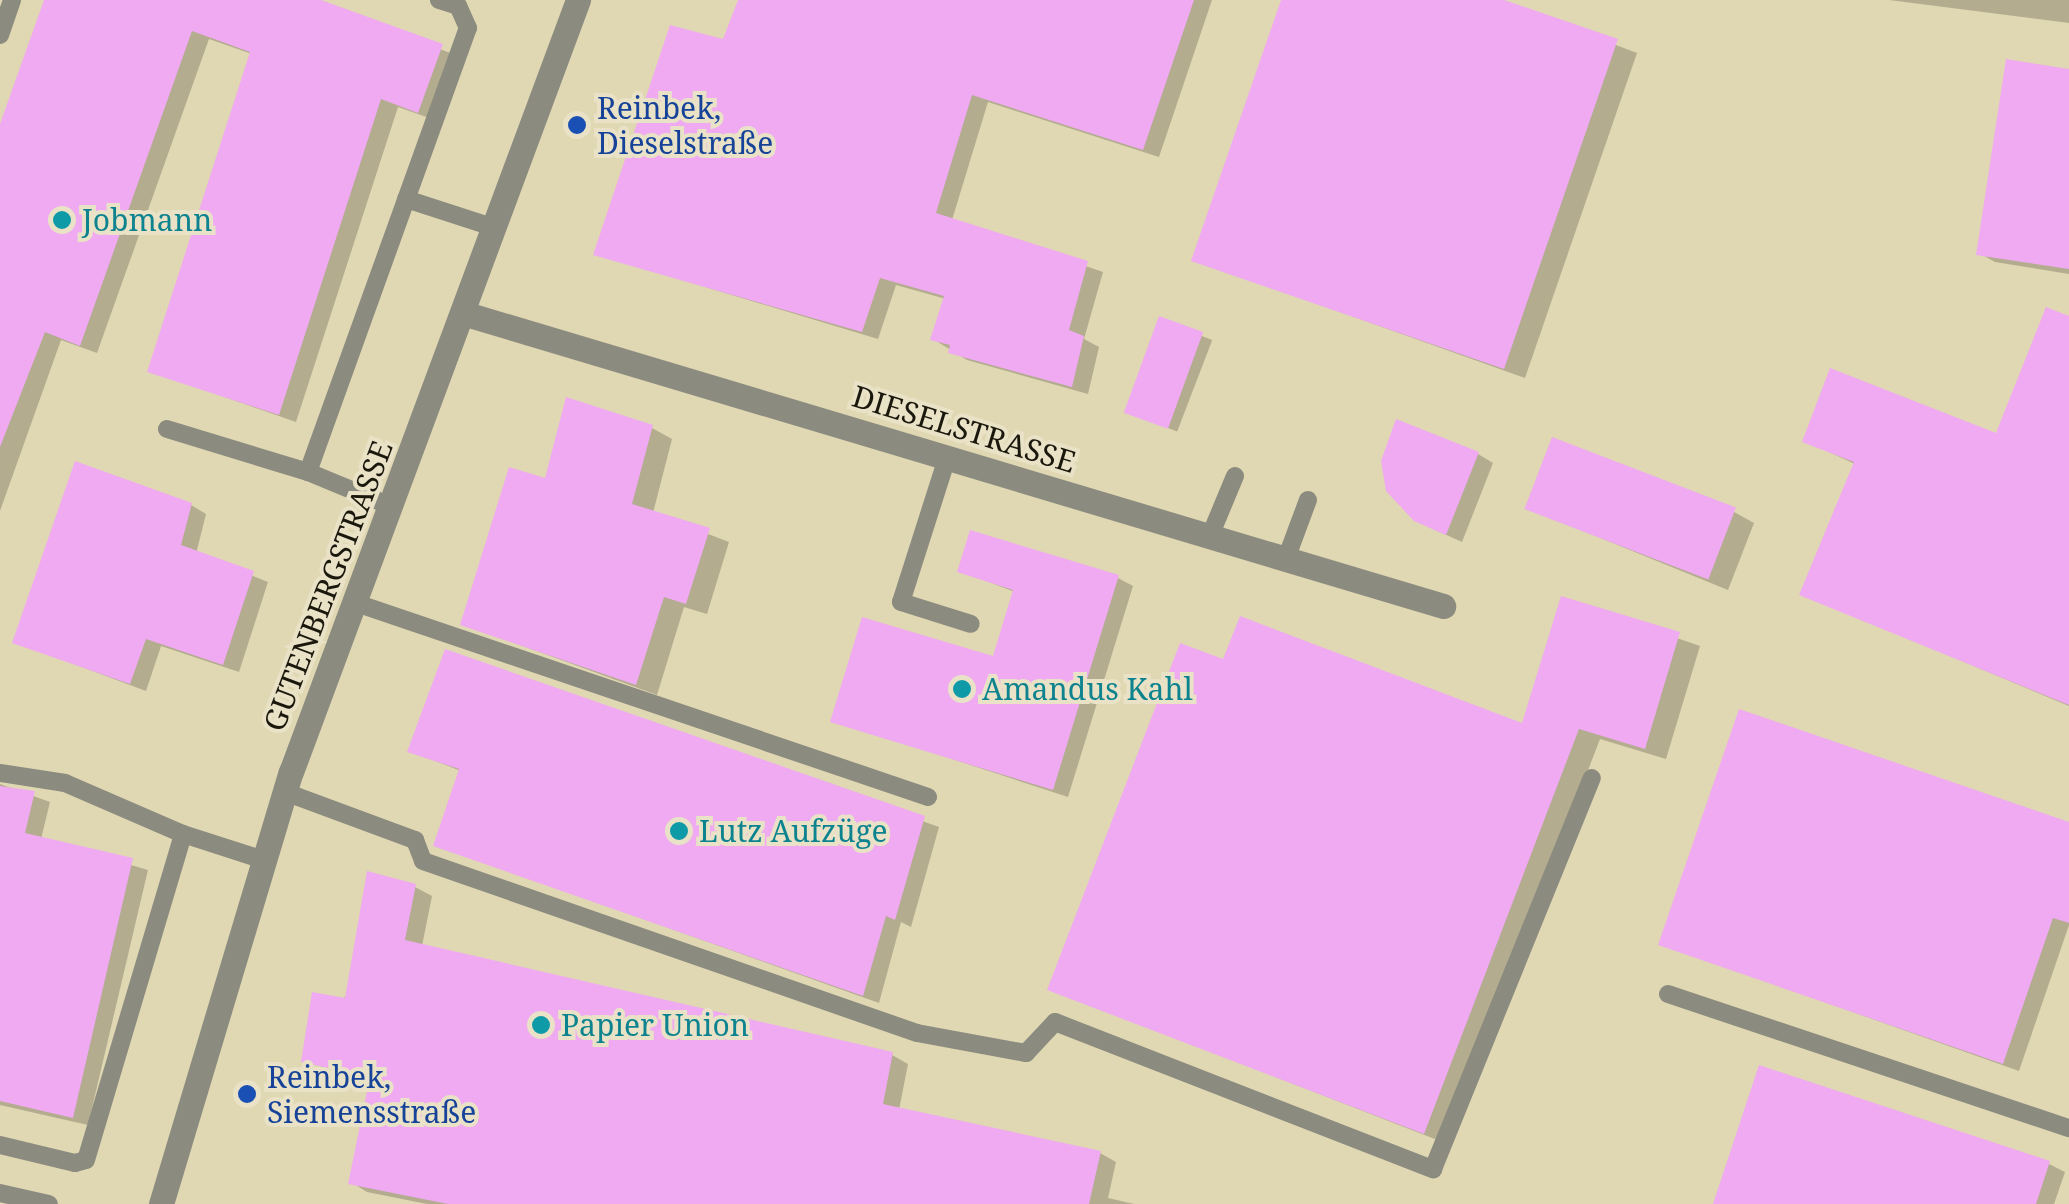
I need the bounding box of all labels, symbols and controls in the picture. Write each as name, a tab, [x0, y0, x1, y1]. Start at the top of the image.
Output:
place label: Reinbek, Dieselstraße	[597, 90, 773, 160]
marker: Reinbek, Dieselstraße	[566, 114, 588, 136]
place label: Jobmann	[82, 202, 212, 238]
marker: Jobmann	[51, 209, 73, 231]
street label: DIESELSTRASSE	[848, 378, 1080, 480]
street label: GUTENBERGSTRASSE	[256, 436, 400, 736]
place label: Amandus Kahl	[982, 671, 1193, 707]
marker: Amandus Kahl	[951, 678, 973, 700]
place label: Lutz Aufzüge	[699, 813, 888, 849]
marker: Lutz Aufzüge	[668, 820, 690, 842]
place label: Papier Union	[561, 1007, 749, 1043]
marker: Papier Union	[530, 1014, 552, 1036]
place label: Reinbek, Siemensstraße	[267, 1059, 476, 1130]
marker: Reinbek, Siemensstraße	[236, 1083, 258, 1105]

